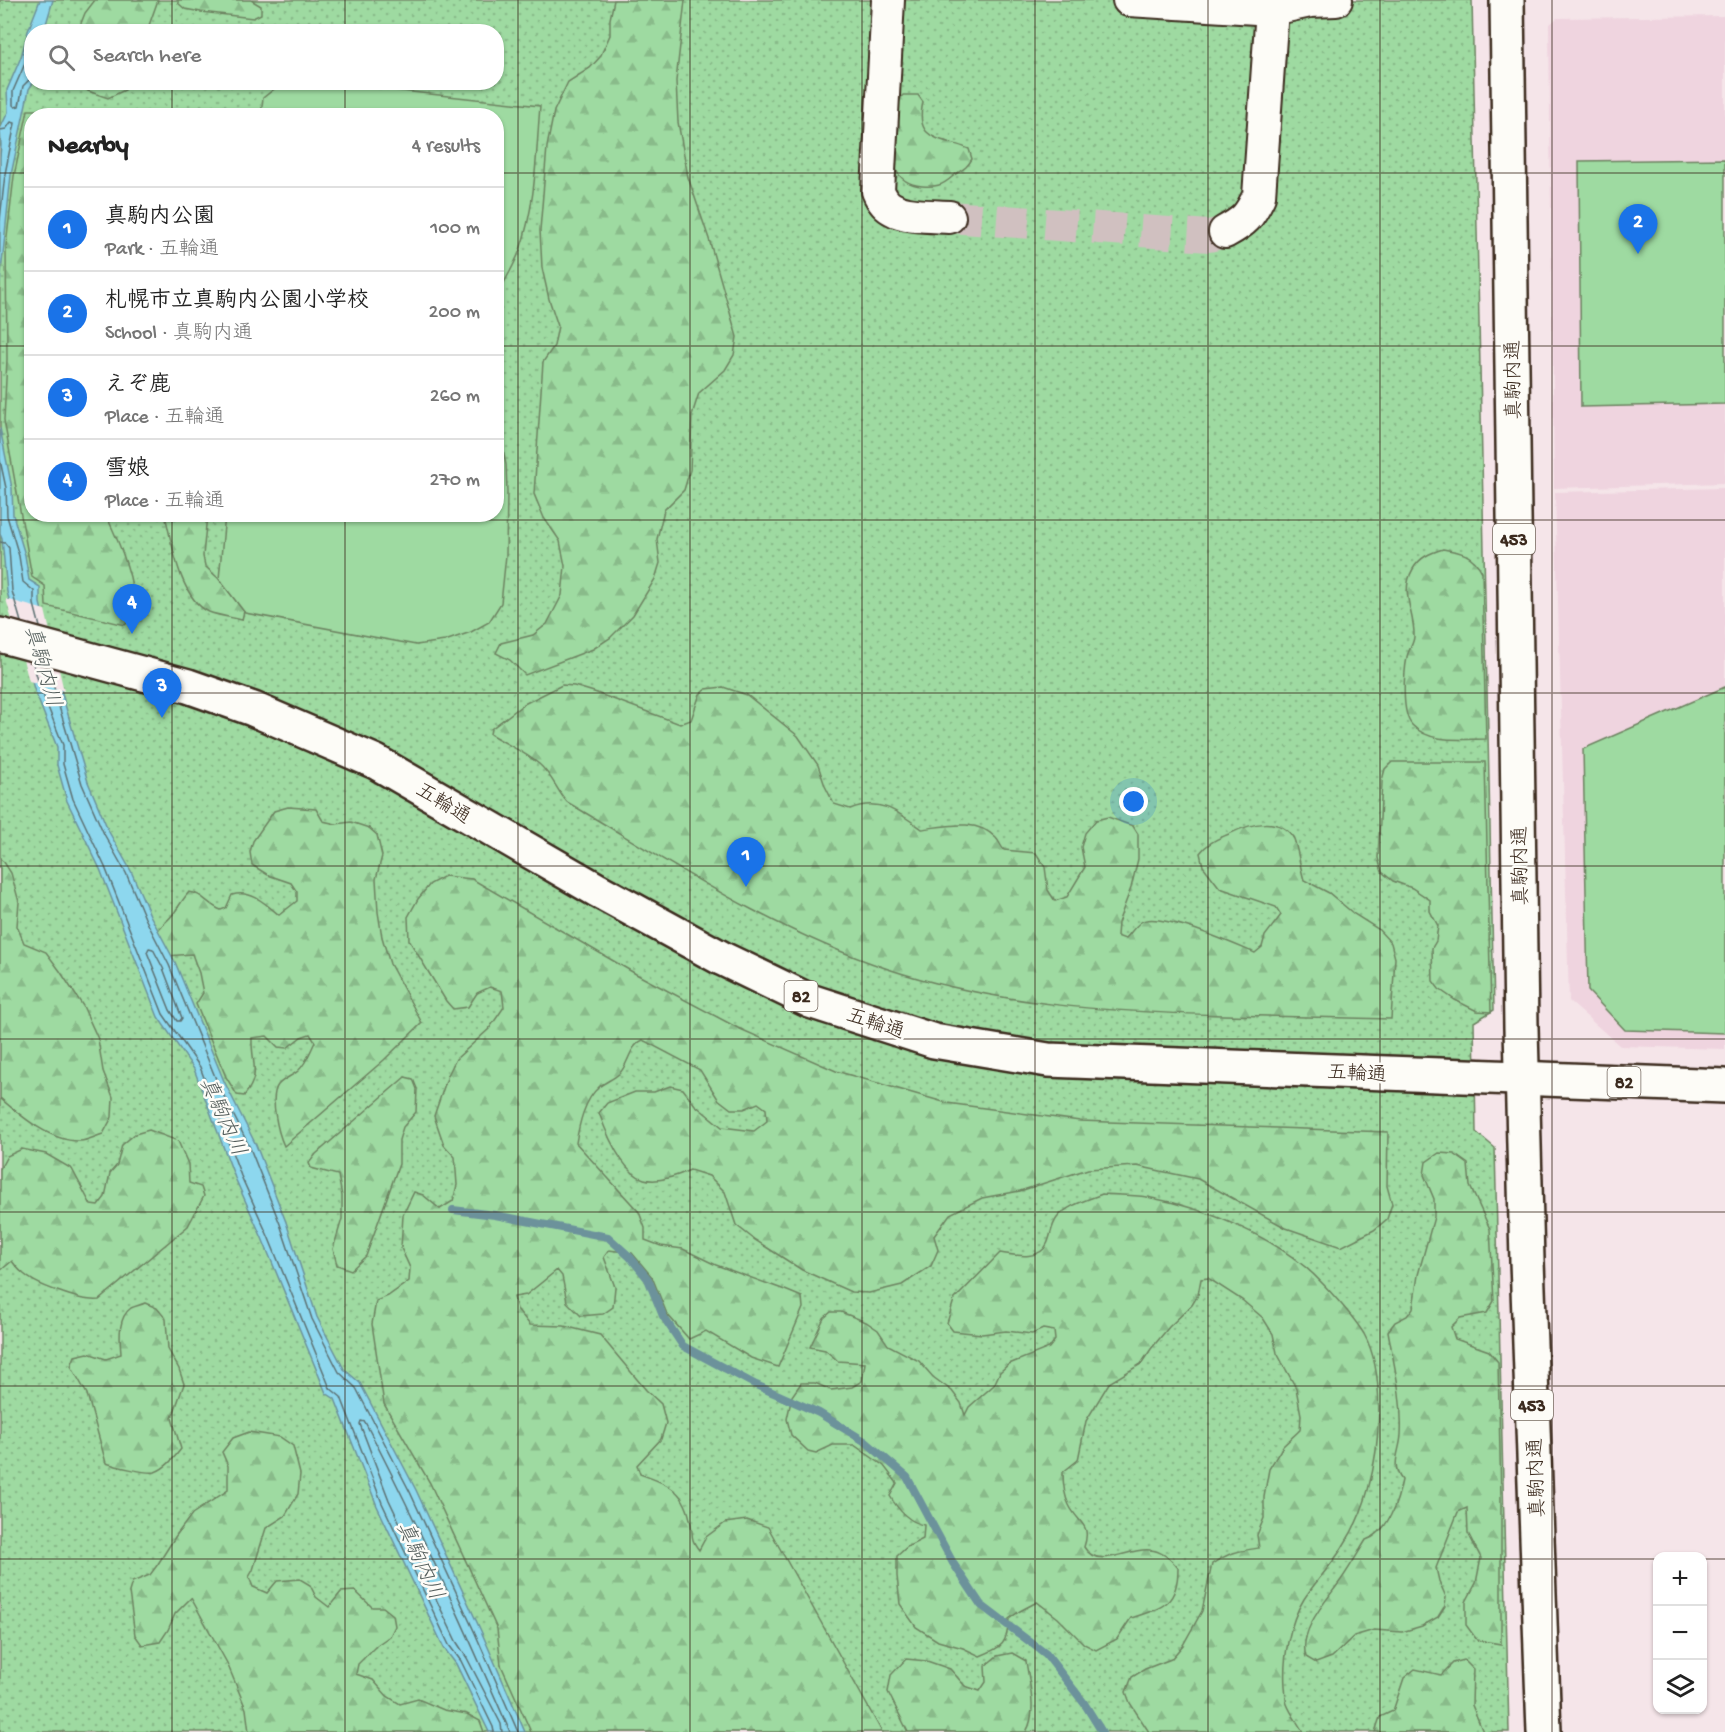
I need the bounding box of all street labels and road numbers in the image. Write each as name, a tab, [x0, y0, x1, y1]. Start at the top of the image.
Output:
street label: 真駒内通	[1501, 340, 1528, 420]
road number: 453	[1493, 524, 1535, 554]
street label: 五輪通	[411, 779, 474, 830]
street label: 真駒内通	[1508, 826, 1535, 906]
road number: 82	[784, 981, 818, 1011]
street label: 五輪通	[843, 1004, 907, 1046]
street label: 五輪通	[1326, 1061, 1387, 1089]
road number: 82	[1608, 1067, 1640, 1097]
road number: 453	[1511, 1390, 1553, 1420]
street label: 真駒内通	[1524, 1438, 1551, 1518]

